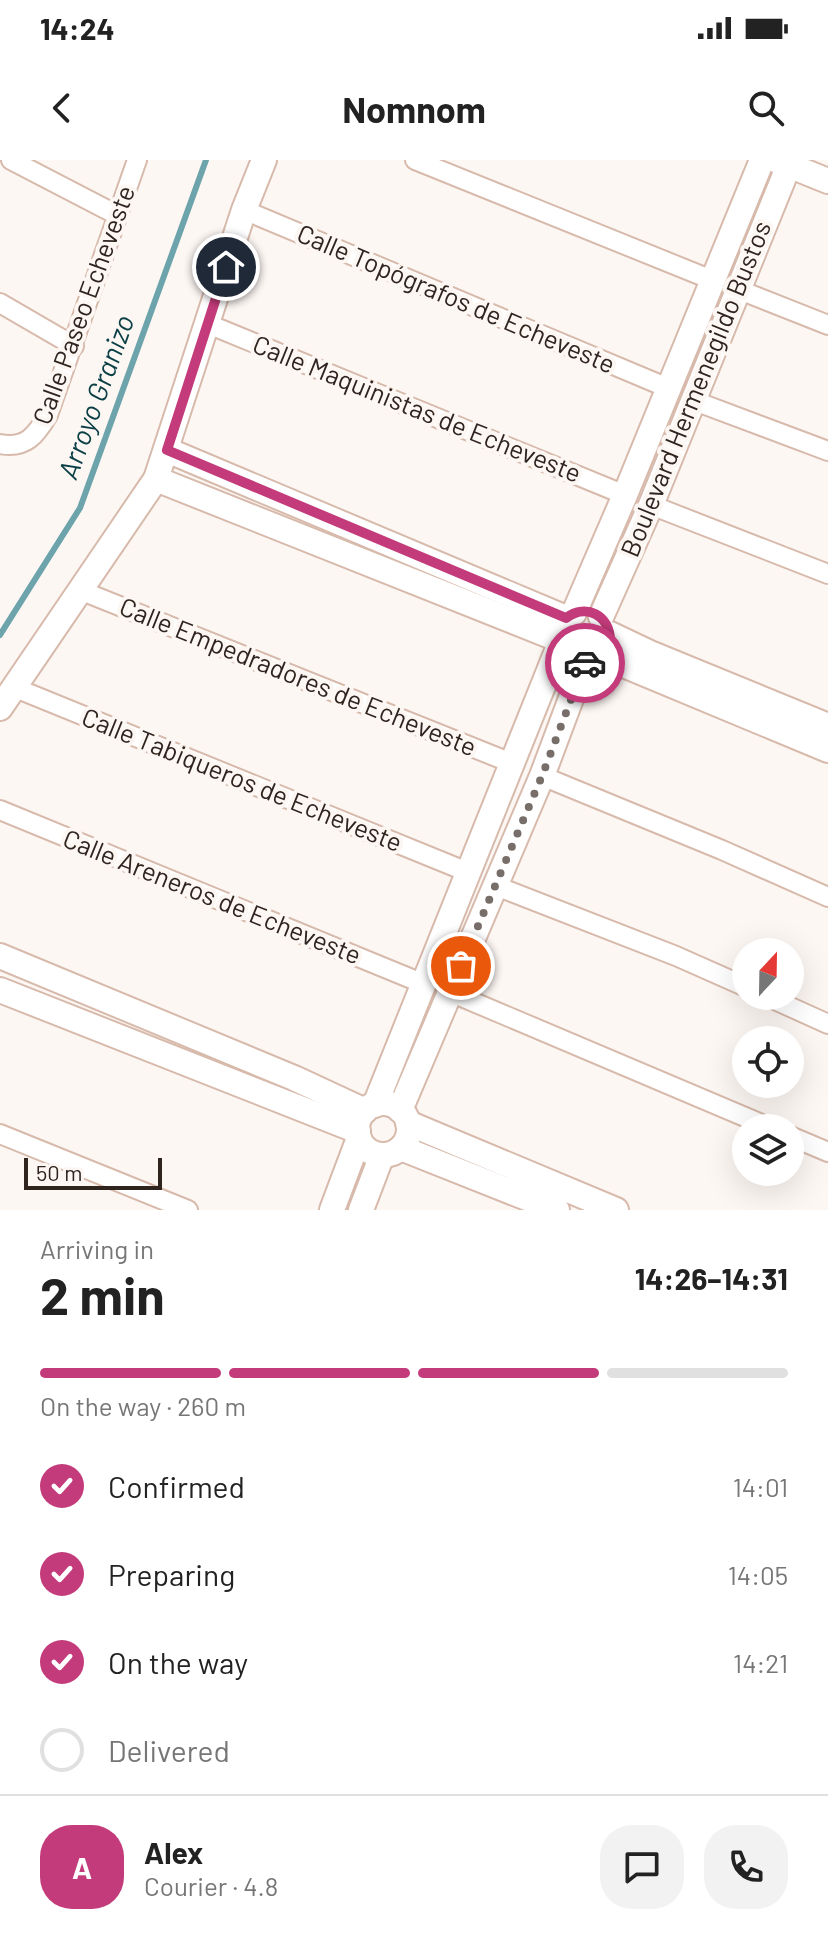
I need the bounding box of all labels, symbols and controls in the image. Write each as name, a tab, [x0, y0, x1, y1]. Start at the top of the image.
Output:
text: 14:24	[40, 10, 115, 46]
icon: back	[40, 86, 84, 130]
icon: search	[744, 86, 788, 130]
text: Nomnom	[342, 87, 486, 130]
street label: Calle Paseo Echeveste	[25, 181, 140, 428]
street label: Calle Topógrafos de Echeveste	[293, 216, 620, 379]
street label: Boulevard Hermenegildo Bustos	[613, 216, 776, 561]
pin	[192, 233, 260, 301]
icon: home	[204, 245, 248, 289]
water label: Arroyo Granizo	[50, 310, 140, 483]
street label: Calle Maquinistas de Echeveste	[249, 327, 586, 488]
street label: Calle Empedradores de Echeveste	[116, 590, 481, 762]
courier	[545, 623, 625, 703]
icon: car	[563, 641, 607, 685]
street label: Calle Tabiqueros de Echeveste	[78, 700, 407, 857]
street label: Calle Areneros de Echeveste	[59, 822, 366, 970]
pin	[427, 932, 495, 1000]
north arrow	[732, 938, 804, 1010]
map controls	[732, 938, 804, 1186]
icon: bag	[439, 944, 483, 988]
button: locate	[732, 1026, 804, 1098]
button: layers	[732, 1114, 804, 1186]
scale bar	[24, 1154, 162, 1190]
text: 50 m	[36, 1159, 82, 1185]
text: Arriving in	[40, 1233, 154, 1264]
text: 14:26–14:31	[635, 1260, 788, 1296]
text: 2 min	[40, 1263, 165, 1325]
text: On the way · 260 m	[40, 1390, 246, 1421]
icon: check	[40, 1464, 84, 1508]
text: Confirmed	[108, 1468, 245, 1504]
text: 14:01	[733, 1471, 788, 1502]
icon: check	[40, 1552, 84, 1596]
text: Preparing	[108, 1556, 235, 1592]
text: 14:05	[728, 1559, 788, 1590]
icon: check	[40, 1640, 84, 1684]
text: On the way	[108, 1644, 248, 1680]
text: 14:21	[733, 1647, 788, 1678]
text: Delivered	[108, 1732, 230, 1768]
button: chat	[600, 1825, 684, 1909]
button: phone	[704, 1825, 788, 1909]
text: Alex	[144, 1834, 203, 1870]
text: A	[72, 1849, 92, 1885]
text: Courier · 4.8	[144, 1870, 278, 1901]

